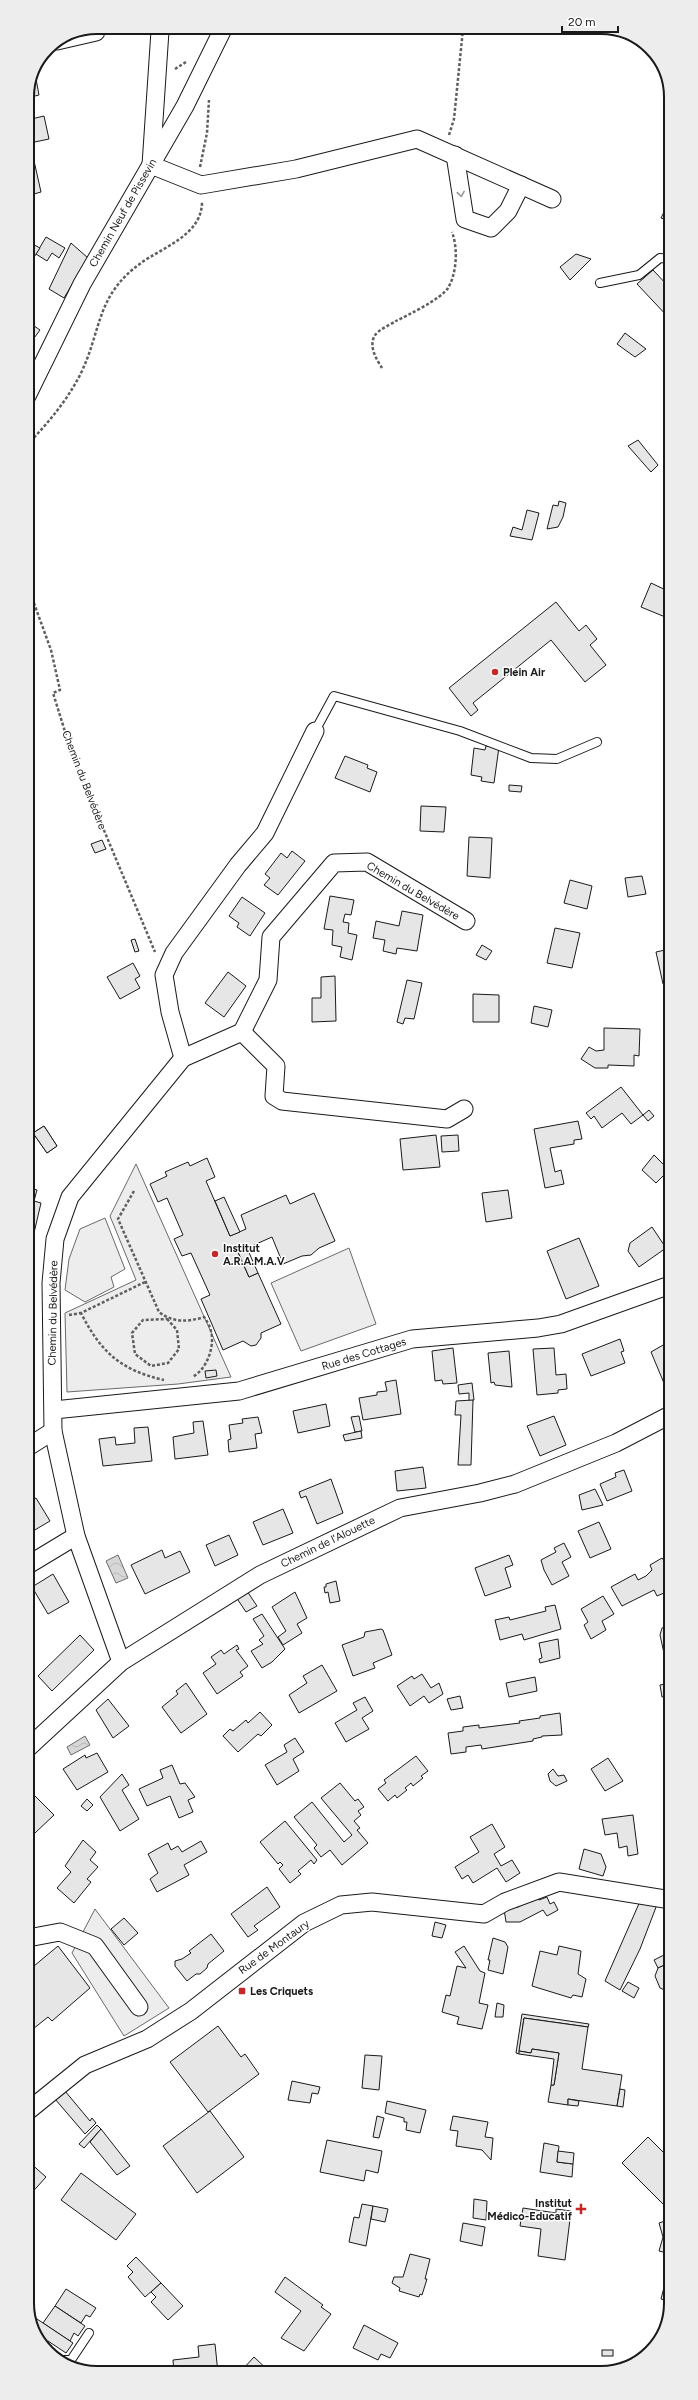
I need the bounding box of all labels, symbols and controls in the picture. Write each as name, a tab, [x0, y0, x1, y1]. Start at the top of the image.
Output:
scale bar	[562, 8, 618, 34]
text: 20 m	[568, 15, 596, 29]
street label: Chemin Neuf de Pissevin	[87, 157, 159, 269]
one-way arrow	[456, 191, 465, 197]
place label: Plein Air	[503, 666, 546, 679]
marker: Plein Air	[490, 667, 500, 677]
street label: Chemin du Belvédère	[59, 729, 109, 831]
street label: Chemin du Belvédère	[364, 859, 462, 923]
place label: Institut A.R.A.M.A.V	[223, 1242, 285, 1268]
marker: Institut A.R.A.M.A.V	[210, 1249, 220, 1259]
street label: Chemin du Belvédère	[46, 1260, 60, 1366]
street label: Rue des Cottages	[320, 1335, 408, 1373]
street label: Chemin de l'Alouette	[279, 1514, 377, 1570]
street label: Rue de Montaury	[236, 1917, 312, 1977]
place label: Les Criquets	[250, 1985, 313, 1998]
marker: Les Criquets	[237, 1986, 247, 1996]
place label: Institut Médico-Educatif	[487, 2197, 573, 2223]
marker: Institut Médico-Educatif	[575, 2203, 587, 2215]

